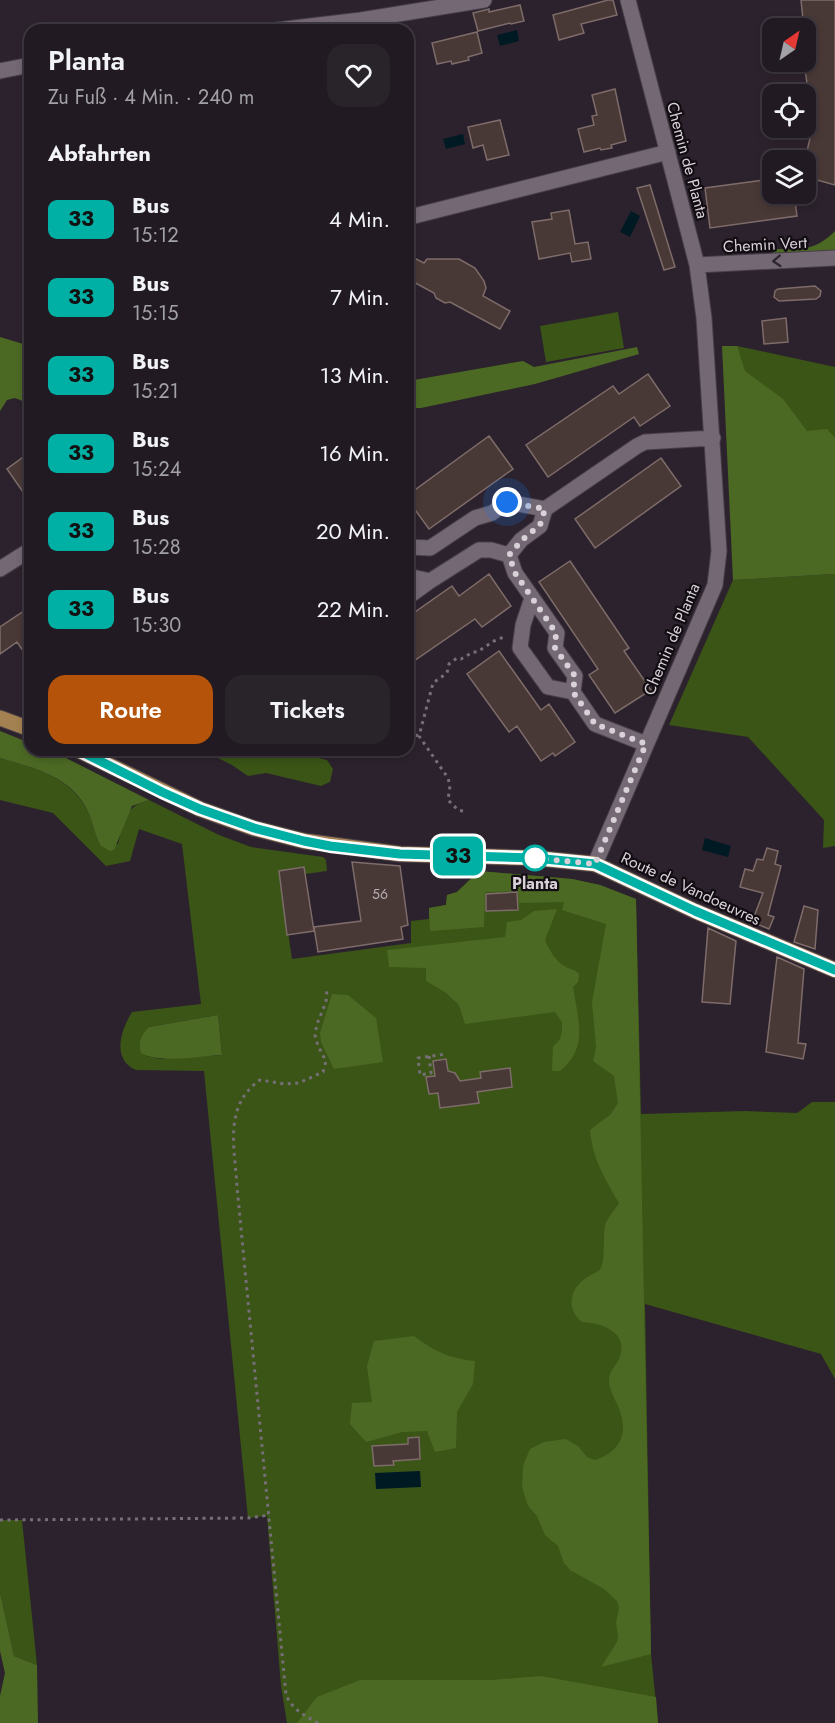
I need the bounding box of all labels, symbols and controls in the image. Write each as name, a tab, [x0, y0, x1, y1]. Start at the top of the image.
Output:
north arrow	[762, 18, 816, 72]
map controls	[762, 18, 816, 204]
text: Planta	[48, 40, 125, 81]
button: heart	[327, 44, 390, 107]
text: Zu Fuß · 4 Min. · 240 m	[48, 83, 254, 112]
button: locate	[762, 84, 816, 138]
street label: Chemin de Planta	[661, 99, 714, 221]
text: Abfahrten	[48, 137, 151, 169]
button: layers	[762, 150, 816, 204]
text: Bus	[132, 189, 169, 221]
text: 4 Min.	[329, 203, 390, 235]
text: 33	[68, 204, 94, 234]
text: 15:12	[132, 221, 179, 250]
street label: Chemin Vert	[722, 231, 808, 258]
one-way arrow	[772, 254, 781, 267]
text: Bus	[132, 267, 169, 299]
text: 7 Min.	[330, 281, 390, 313]
text: 33	[68, 282, 94, 312]
text: 15:15	[132, 299, 179, 328]
text: Bus	[132, 345, 169, 377]
text: 13 Min.	[320, 359, 390, 391]
text: 33	[68, 360, 94, 390]
text: 15:21	[132, 377, 179, 406]
text: Bus	[132, 423, 169, 455]
text: 16 Min.	[319, 437, 390, 469]
text: 33	[68, 438, 94, 468]
text: 15:24	[132, 455, 181, 484]
your location	[492, 487, 522, 517]
text: Bus	[132, 501, 169, 533]
text: 20 Min.	[316, 515, 390, 547]
text: 33	[68, 516, 94, 546]
text: 15:28	[132, 533, 181, 562]
text: Bus	[132, 579, 169, 611]
street label: Chemin de Planta	[637, 580, 705, 699]
text: 22 Min.	[317, 593, 390, 625]
text: 33	[68, 594, 94, 624]
text: 15:30	[132, 611, 181, 640]
button: Route	[48, 675, 213, 744]
button: Tickets	[225, 675, 390, 744]
line badge: 33	[431, 836, 485, 876]
text: 33	[445, 841, 471, 871]
marker: Planta	[522, 845, 548, 871]
street label: Route de Vandoeuvres	[617, 846, 764, 931]
place label: Planta	[512, 872, 558, 895]
house number: 56	[372, 884, 388, 904]

